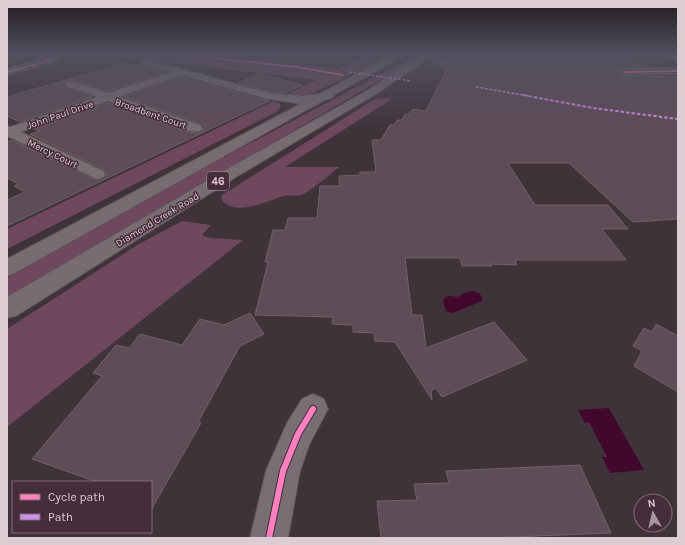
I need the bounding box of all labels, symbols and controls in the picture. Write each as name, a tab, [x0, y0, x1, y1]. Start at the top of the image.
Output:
street label: Broadbent Court	[113, 96, 188, 132]
street label: John Paul Drive	[25, 98, 95, 132]
street label: Mercy Court	[25, 137, 80, 171]
road number: 46	[207, 172, 229, 190]
street label: Diamond Creek Road	[114, 190, 201, 250]
legend	[12, 481, 152, 533]
text: Cycle path	[48, 490, 105, 504]
north arrow	[633, 493, 673, 533]
text: N	[647, 497, 656, 511]
text: Path	[48, 510, 73, 524]

